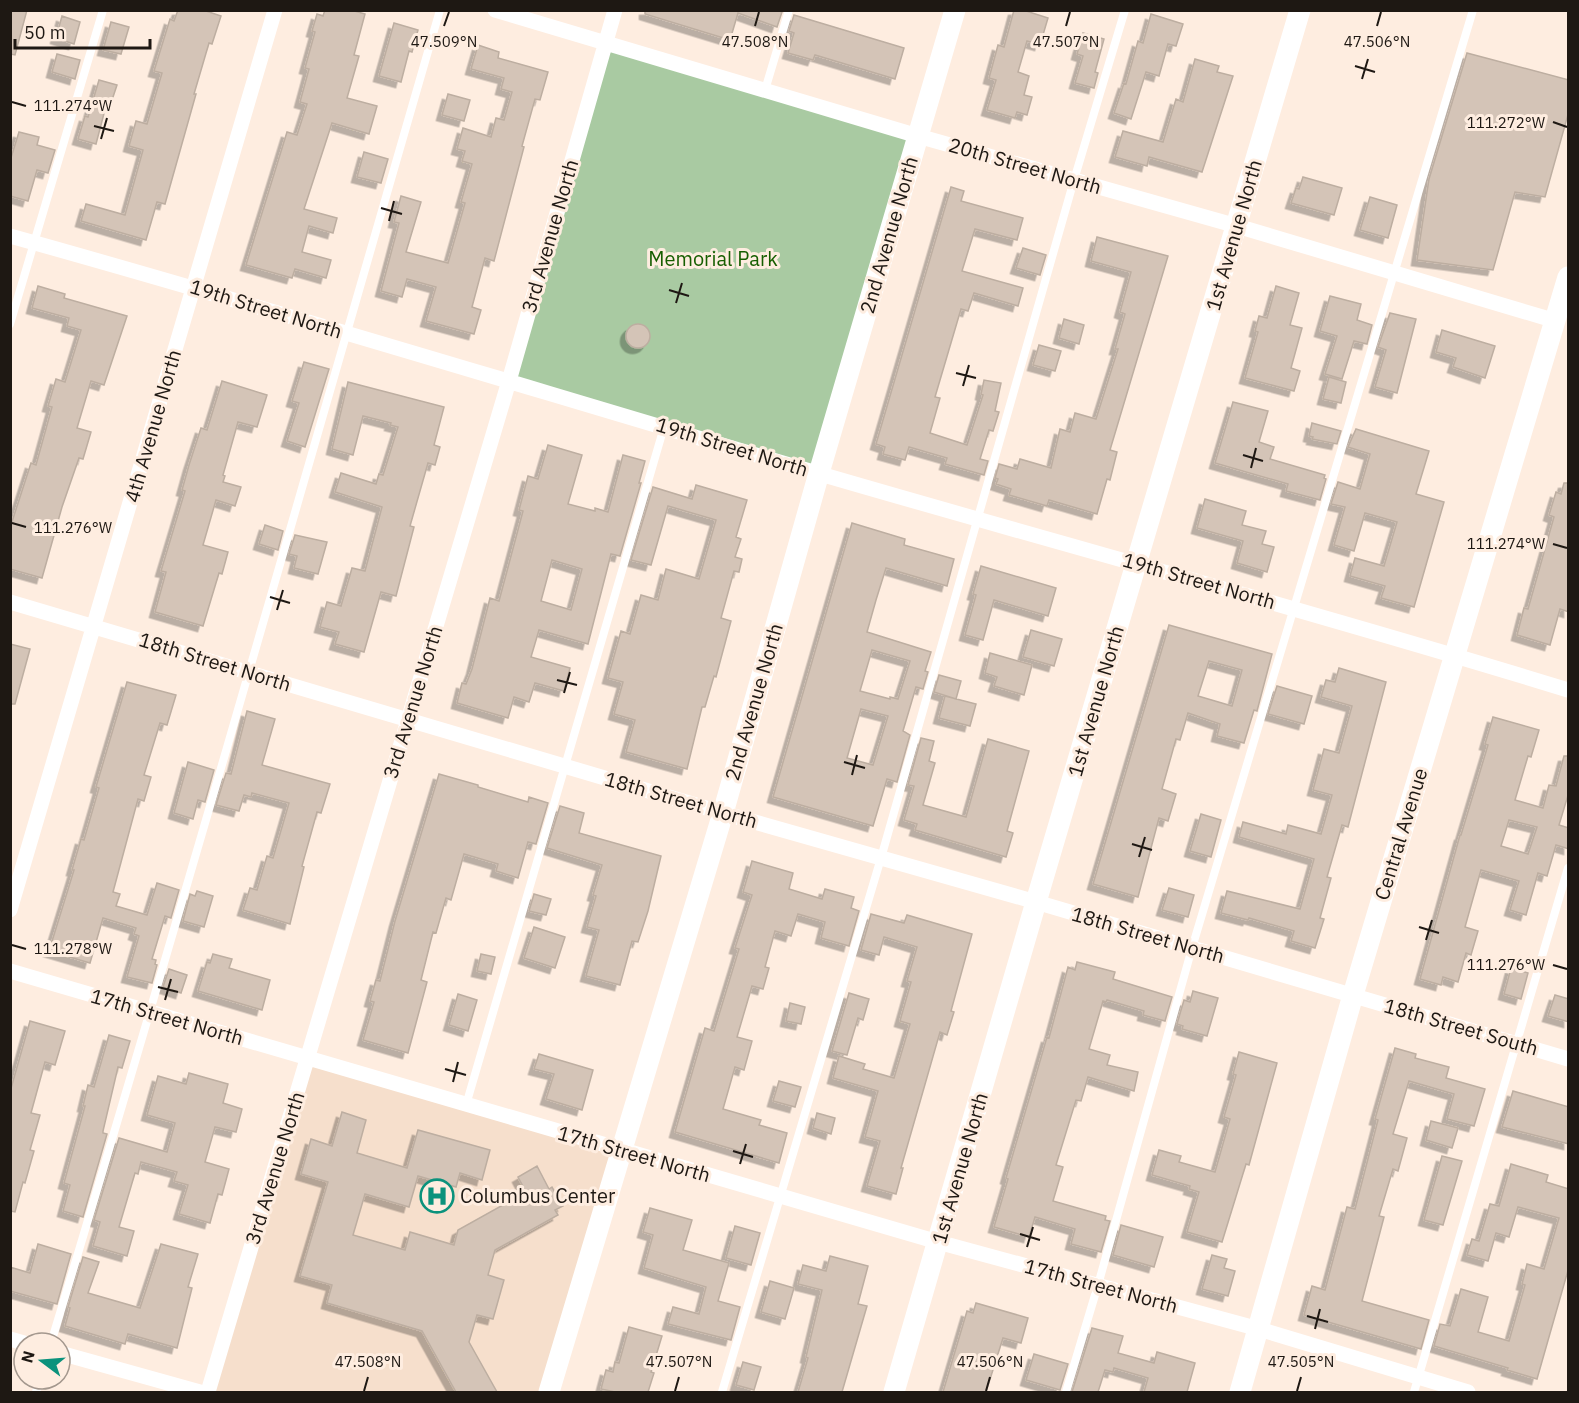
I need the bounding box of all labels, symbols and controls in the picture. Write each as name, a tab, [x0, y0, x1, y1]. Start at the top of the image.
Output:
scale bar	[15, 12, 150, 50]
text: 50 m	[24, 21, 66, 44]
text: 47.509°N	[411, 32, 477, 51]
text: 47.508°N	[722, 32, 788, 51]
text: 47.507°N	[1033, 32, 1099, 51]
text: 47.506°N	[1344, 32, 1410, 51]
text: 111.274°W	[34, 96, 113, 115]
text: 111.272°W	[1467, 113, 1546, 132]
street label: 20th Street North	[946, 131, 1105, 200]
street label: 2nd Avenue North	[853, 153, 924, 317]
street label: 3rd Avenue North	[515, 156, 584, 316]
street label: 1st Avenue North	[1199, 156, 1268, 314]
park label: Memorial Park	[648, 245, 778, 272]
street label: 19th Street North	[187, 273, 346, 345]
street label: 4th Avenue North	[118, 346, 187, 505]
street label: 19th Street North	[653, 411, 812, 483]
text: 111.276°W	[34, 518, 113, 537]
text: 111.274°W	[1467, 534, 1546, 553]
street label: 19th Street North	[1120, 546, 1279, 615]
street label: 2nd Avenue North	[718, 620, 789, 784]
street label: 3rd Avenue North	[376, 622, 449, 781]
street label: 1st Avenue North	[1061, 622, 1130, 780]
street label: 18th Street North	[136, 626, 295, 698]
street label: 18th Street North	[602, 765, 761, 834]
street label: Central Avenue	[1368, 765, 1433, 903]
street label: 18th Street North	[1069, 900, 1228, 969]
text: 111.278°W	[34, 939, 113, 958]
text: 111.276°W	[1467, 955, 1546, 974]
street label: 17th Street North	[88, 982, 247, 1051]
street label: 18th Street South	[1381, 992, 1541, 1061]
street label: 3rd Avenue North	[238, 1088, 311, 1247]
street label: 1st Avenue North	[925, 1089, 994, 1247]
street label: 17th Street North	[555, 1119, 714, 1188]
hospital icon: Columbus Center	[419, 1178, 455, 1214]
place label: Columbus Center	[460, 1182, 615, 1209]
street label: 17th Street North	[1021, 1252, 1181, 1319]
north arrow	[12, 1331, 72, 1391]
text: N	[16, 1349, 39, 1365]
text: 47.508°N	[335, 1352, 401, 1371]
text: 47.507°N	[646, 1352, 712, 1371]
text: 47.506°N	[957, 1352, 1023, 1371]
text: 47.505°N	[1268, 1352, 1334, 1371]

